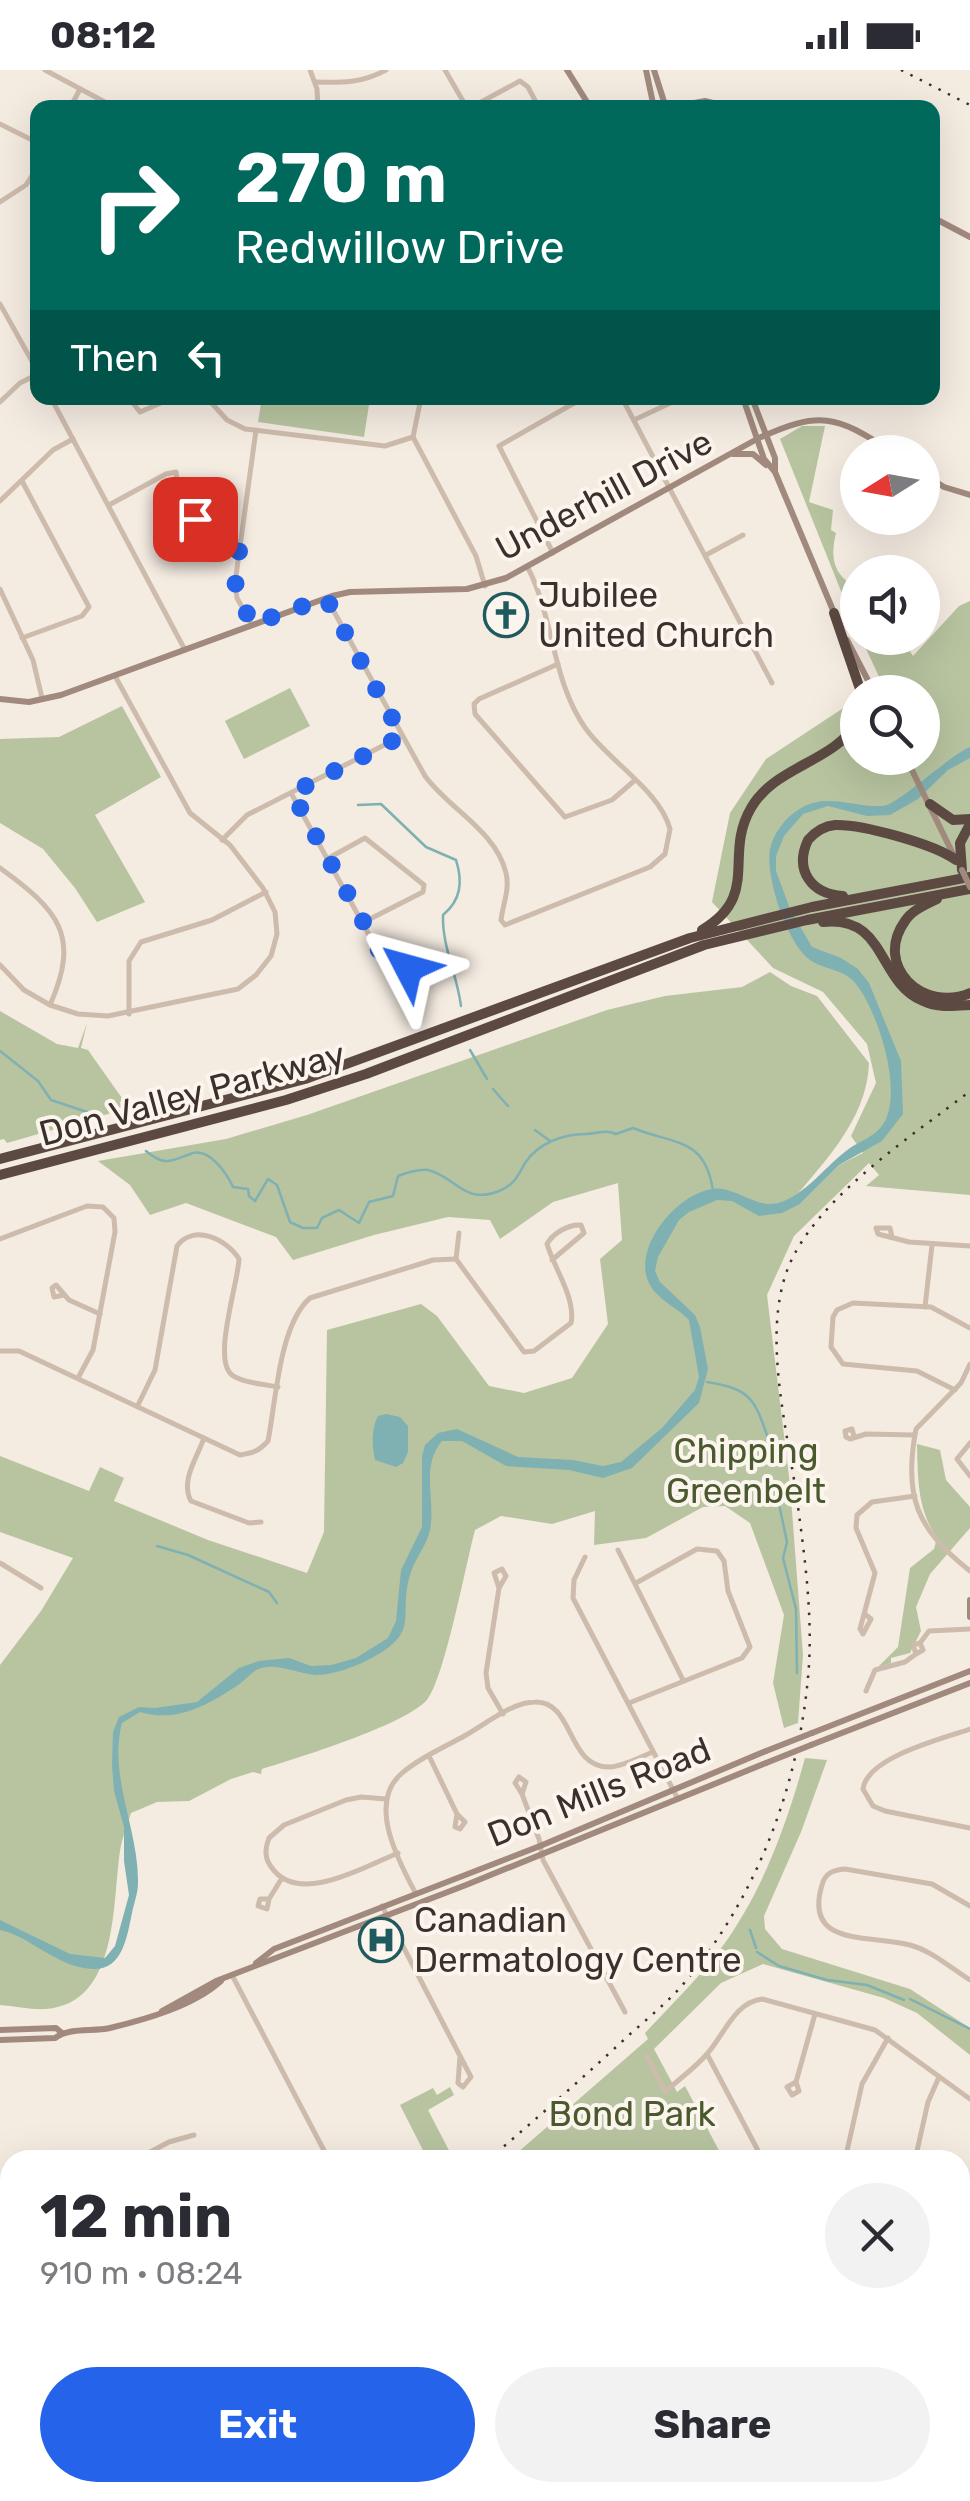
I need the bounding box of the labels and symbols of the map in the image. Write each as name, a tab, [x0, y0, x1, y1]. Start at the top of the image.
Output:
street label: Underhill Drive	[489, 420, 719, 570]
north arrow	[840, 435, 940, 535]
pin	[153, 477, 238, 562]
place label: Jubilee United Church	[538, 574, 774, 656]
church icon: Jubilee United Church	[483, 592, 529, 638]
position arrow	[356, 916, 460, 1020]
street label: Don Valley Parkway	[35, 1033, 349, 1155]
park label: Chipping Greenbelt	[666, 1430, 826, 1512]
street label: Don Mills Road	[481, 1728, 717, 1856]
place label: Canadian Dermatology Centre	[414, 1899, 742, 1981]
hospital icon: Canadian Dermatology Centre	[358, 1917, 404, 1963]
park label: Bond Park	[549, 2093, 715, 2135]

